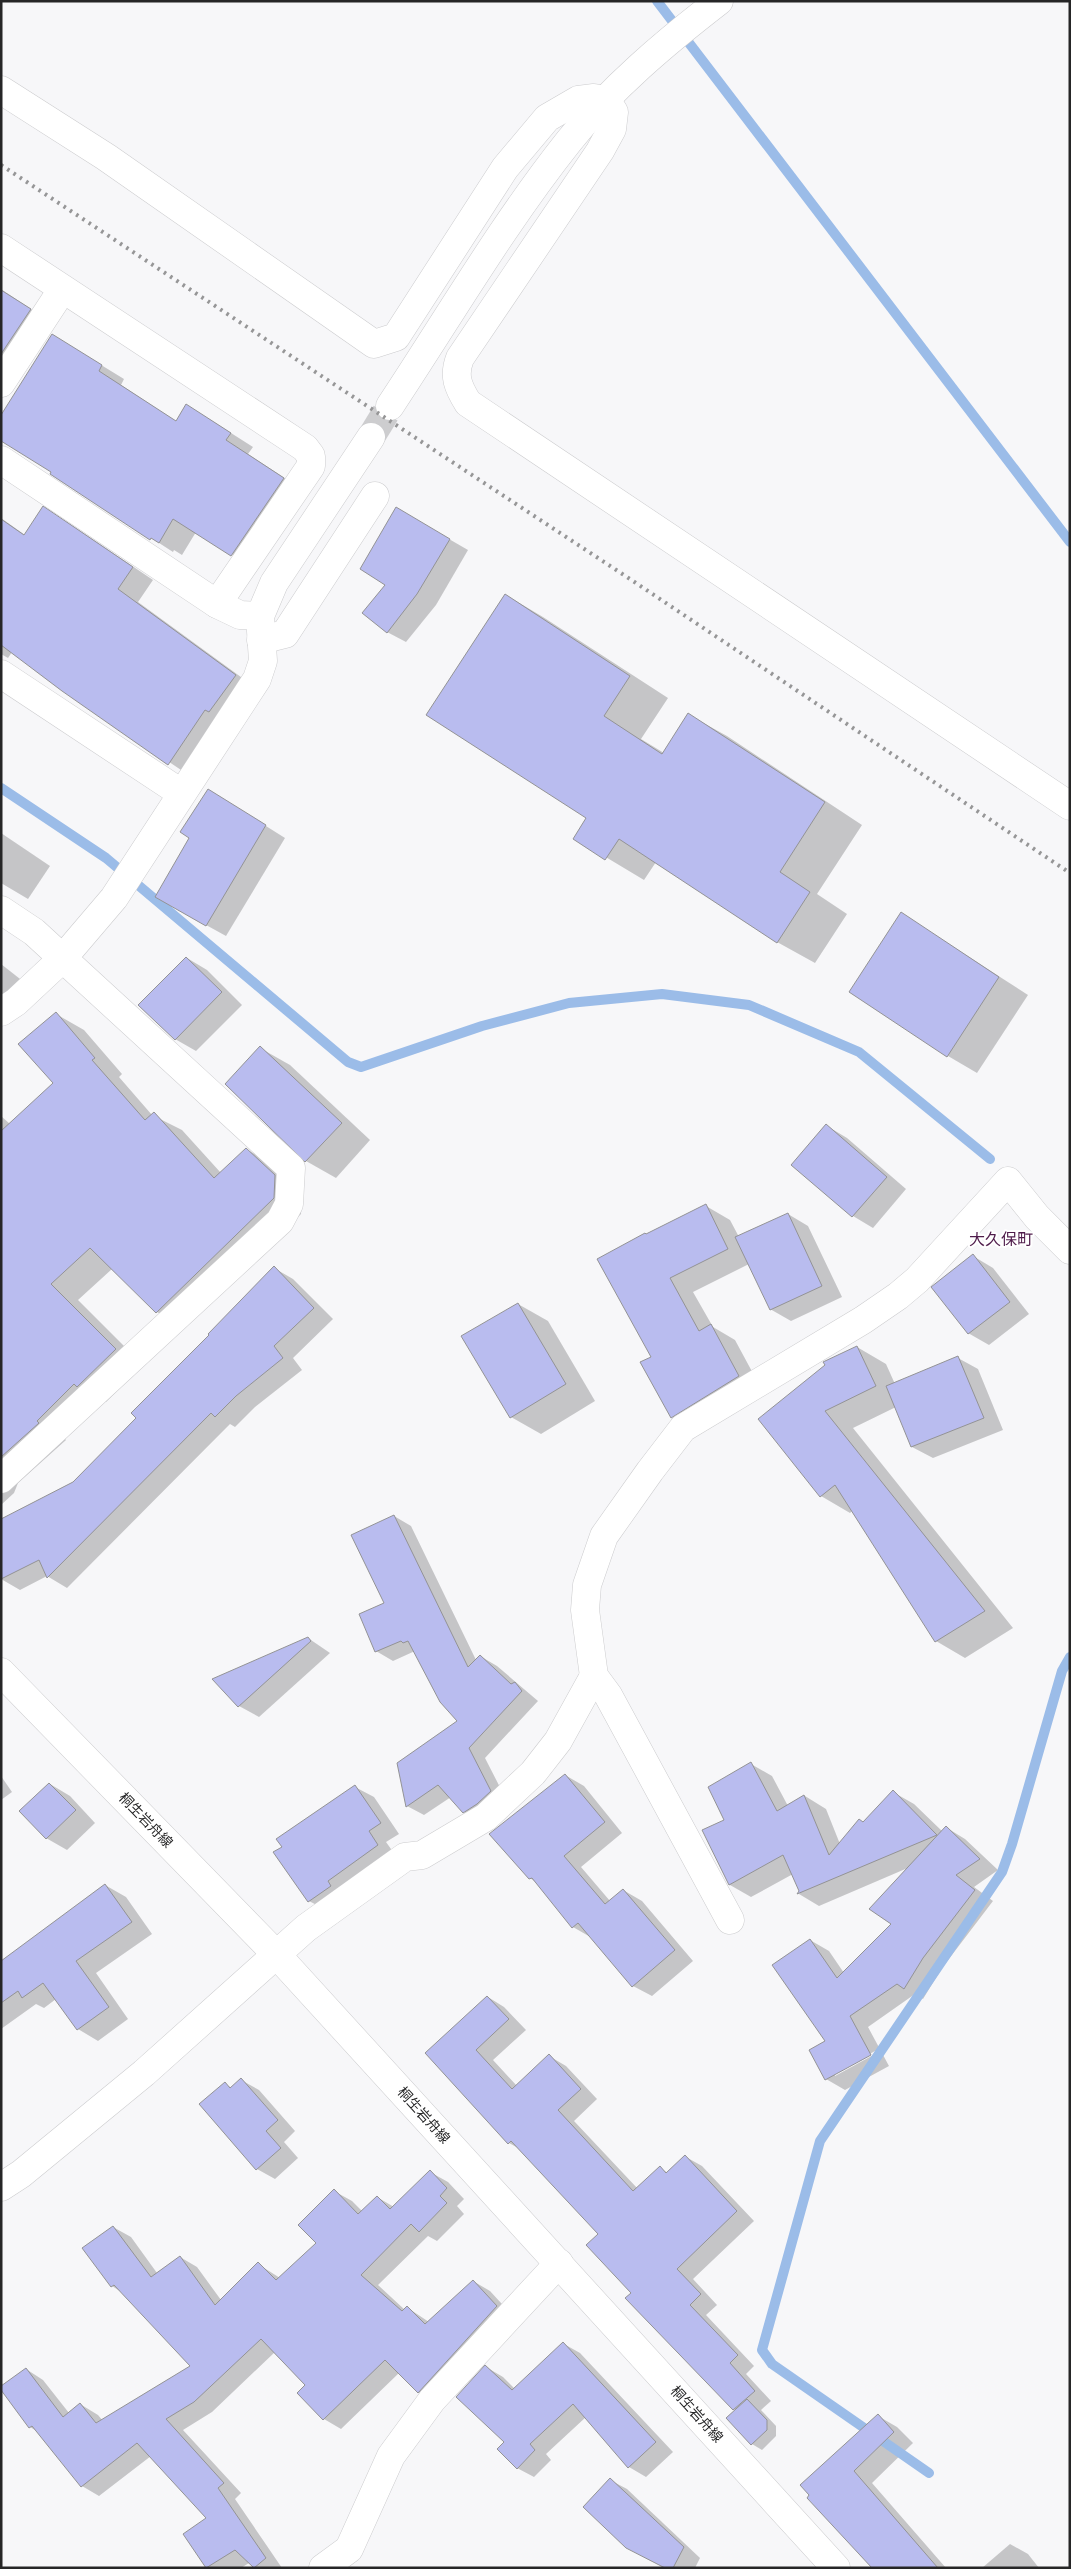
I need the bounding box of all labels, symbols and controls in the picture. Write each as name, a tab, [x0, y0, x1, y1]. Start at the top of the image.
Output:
district label: 大久保町	[969, 1229, 1033, 1249]
street label: 桐生岩舟線	[115, 1789, 177, 1851]
street label: 桐生岩舟線	[394, 2083, 454, 2147]
street label: 桐生岩舟線	[667, 2382, 727, 2446]

